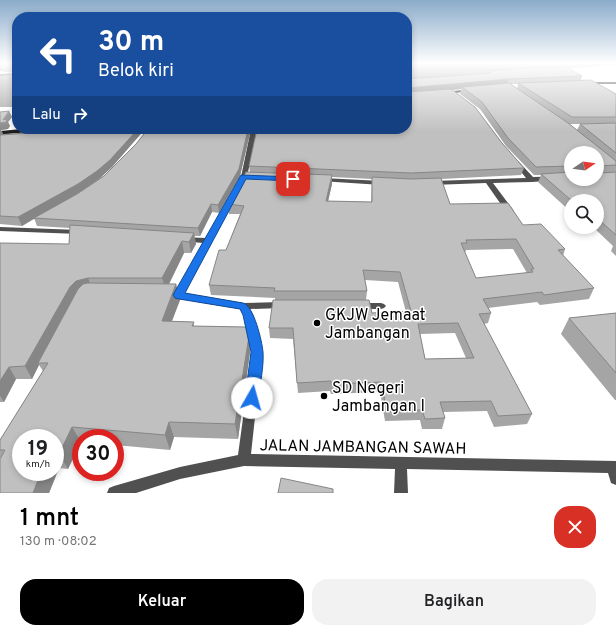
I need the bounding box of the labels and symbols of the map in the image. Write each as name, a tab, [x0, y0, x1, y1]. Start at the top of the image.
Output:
north arrow	[564, 146, 604, 186]
pin	[276, 162, 310, 196]
place label: GKJW Jemaat Jambangan	[325, 306, 426, 344]
marker: GKJW Jemaat Jambangan	[312, 318, 322, 328]
position arrow	[231, 377, 273, 419]
place label: SD Negeri Jambangan I	[332, 379, 425, 417]
marker: SD Negeri Jambangan I	[319, 391, 329, 401]
speed limit sign: 30	[72, 429, 124, 481]
street label: JALAN JAMBANGAN SAWAH	[259, 436, 467, 460]

